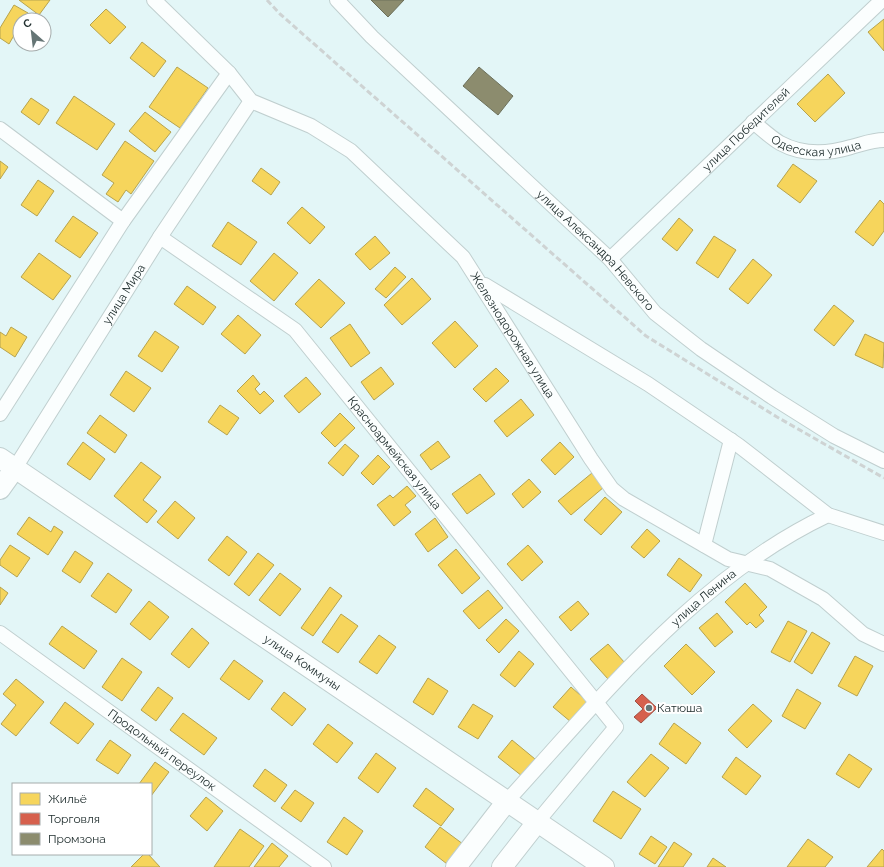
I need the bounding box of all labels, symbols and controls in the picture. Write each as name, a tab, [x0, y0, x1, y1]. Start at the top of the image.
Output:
north arrow	[12, 12, 52, 52]
text: С	[21, 16, 34, 31]
street label: улица Победителей	[700, 85, 793, 174]
street label: Одесская улица	[768, 132, 863, 159]
street label: улица Александра Невского	[534, 187, 657, 313]
street label: улица Мира	[100, 262, 148, 327]
street label: Железнодорожная улица	[467, 269, 558, 401]
street label: Красноармейская улица	[345, 394, 444, 512]
street label: улица Ленина	[668, 567, 739, 629]
street label: улица Коммуны	[261, 632, 343, 694]
place label: Катюша	[657, 701, 702, 715]
marker: Катюша	[644, 703, 654, 713]
street label: Продольный переулок	[105, 706, 219, 794]
legend	[12, 783, 152, 855]
text: Жильё	[48, 792, 87, 806]
text: Торговля	[48, 812, 100, 826]
text: Промзона	[48, 832, 106, 846]

